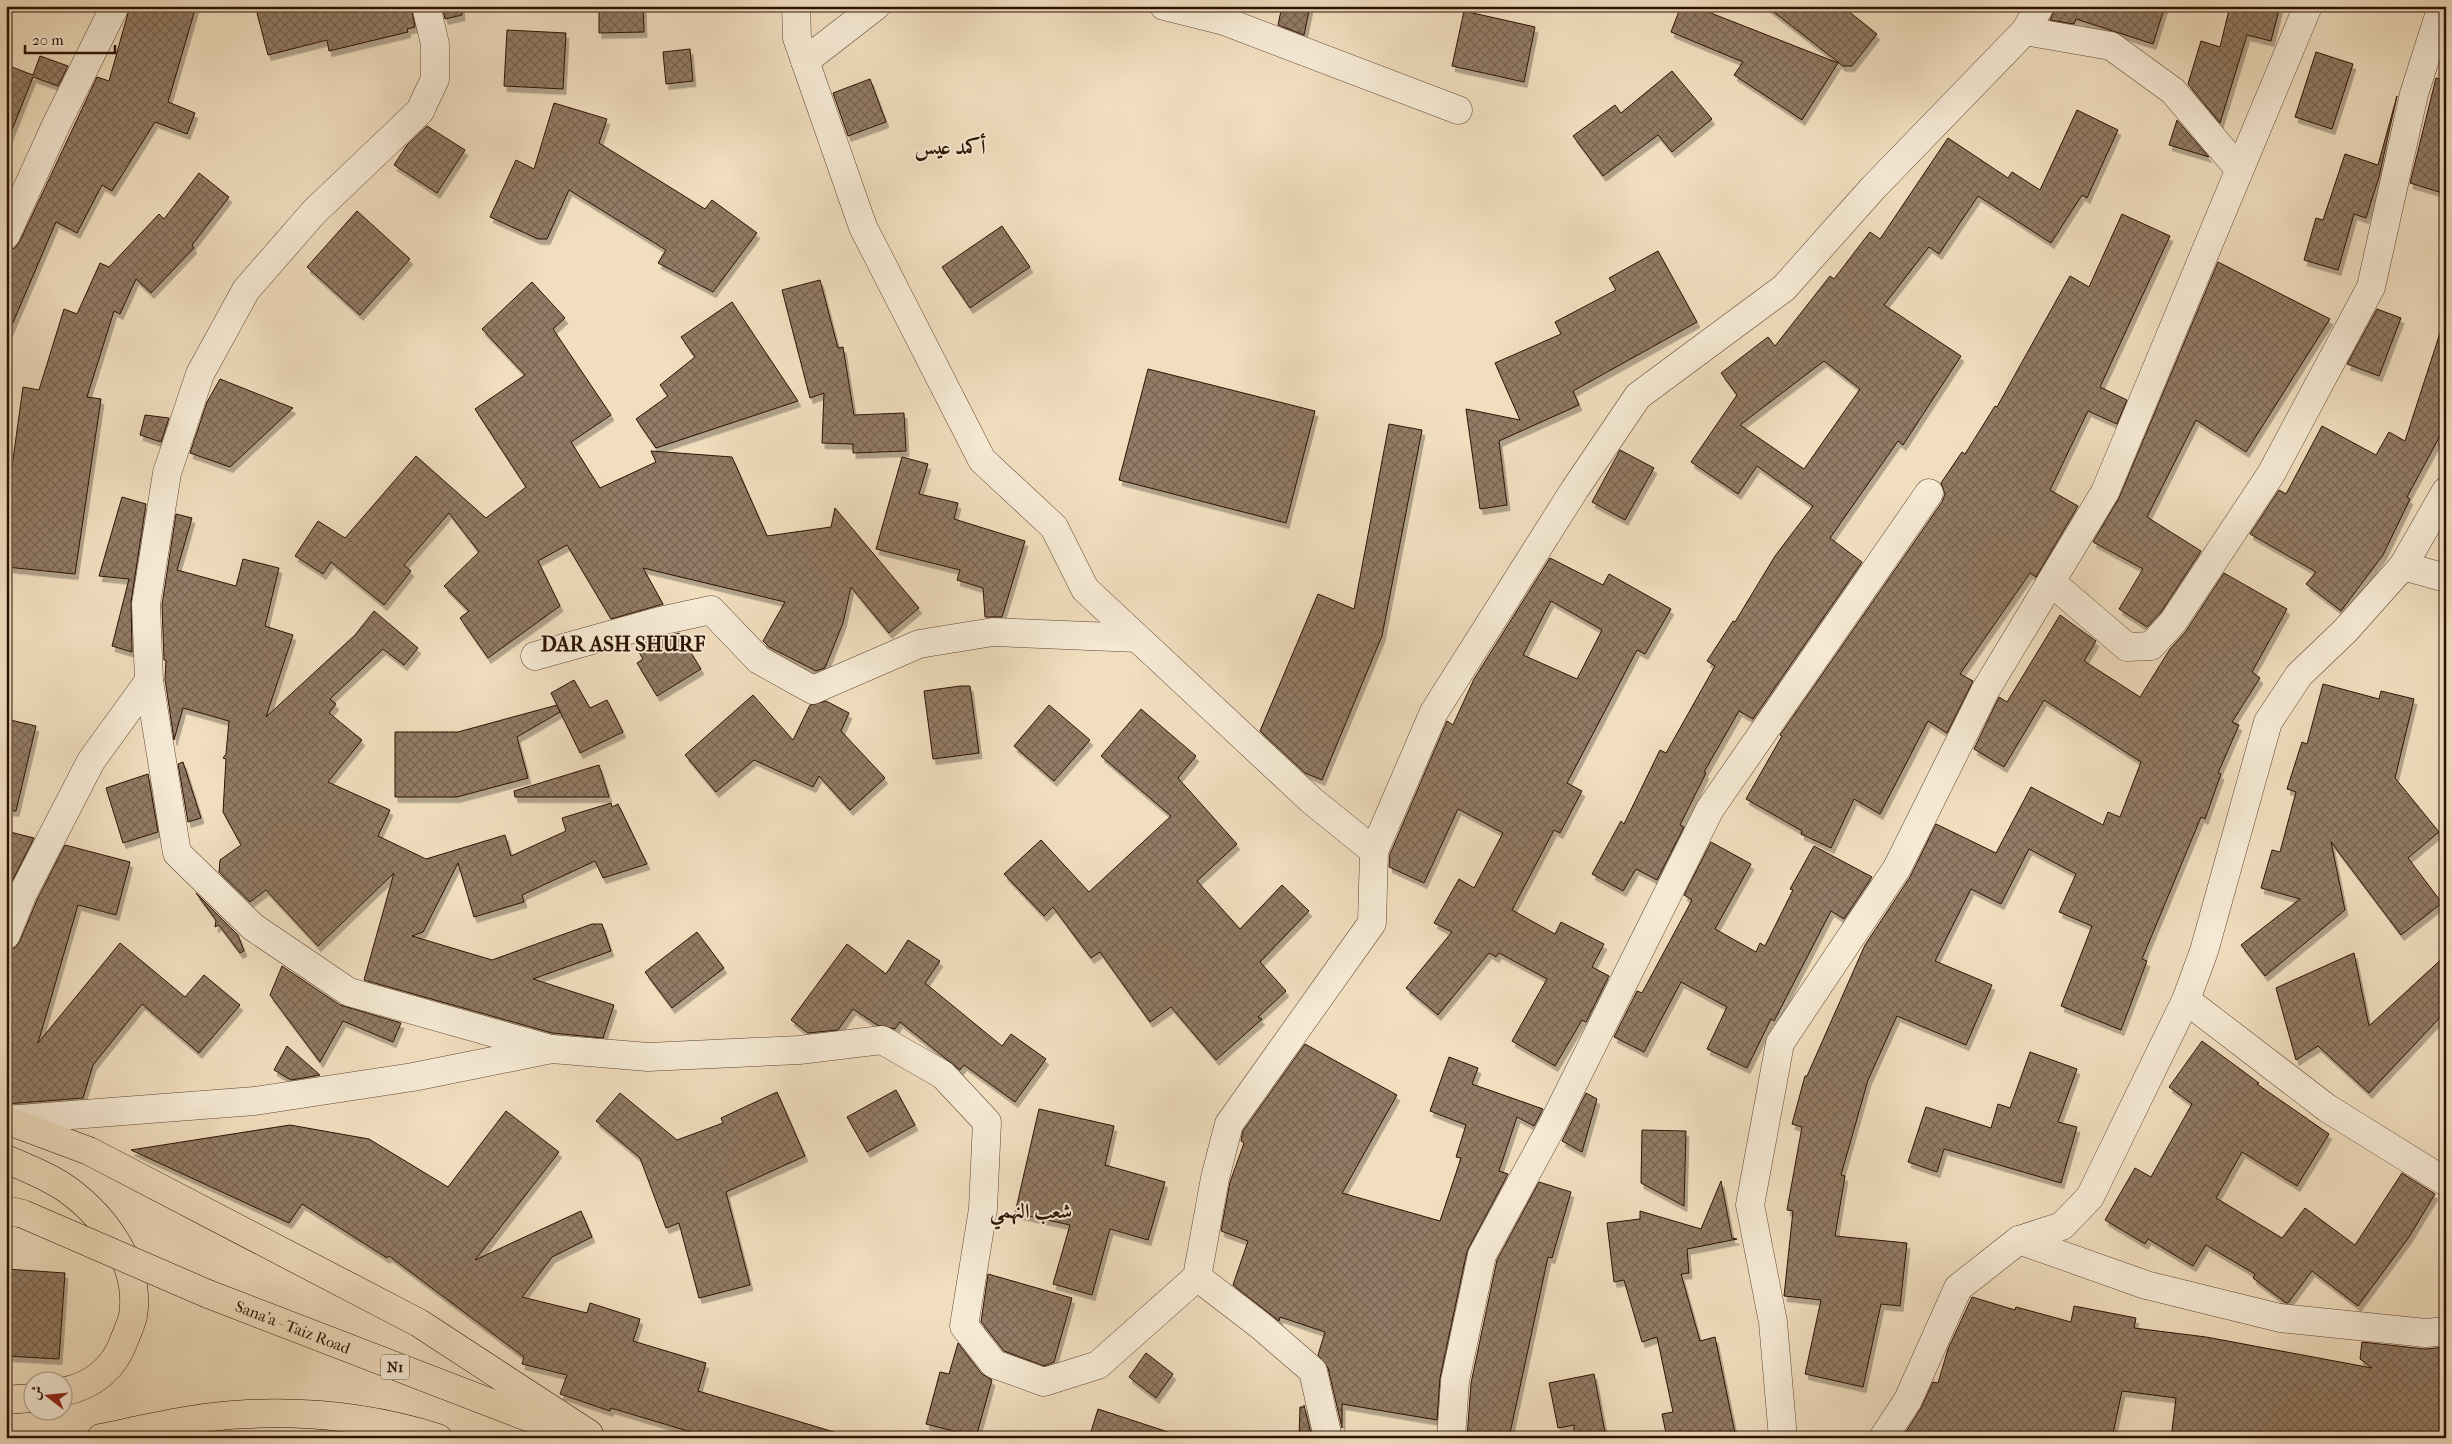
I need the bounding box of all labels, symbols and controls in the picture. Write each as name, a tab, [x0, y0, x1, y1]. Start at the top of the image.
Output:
scale bar	[25, 22, 115, 54]
text: 20 m	[32, 31, 64, 49]
district label: أكمد عيس	[914, 133, 986, 161]
district label: DAR ASH SHURF	[541, 632, 706, 656]
district label: شعب النهمي	[990, 1199, 1072, 1230]
street label: Sana'a - Taiz Road	[233, 1296, 353, 1358]
road number: N1	[381, 1354, 409, 1380]
north arrow	[22, 1372, 72, 1422]
text: ش	[26, 1383, 46, 1402]

